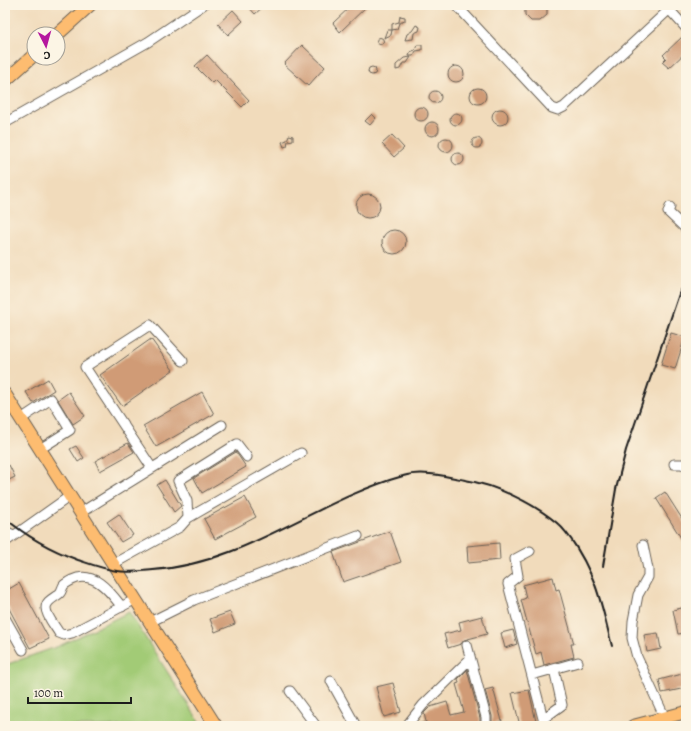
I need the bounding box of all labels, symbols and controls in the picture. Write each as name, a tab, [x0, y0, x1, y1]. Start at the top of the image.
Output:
north arrow	[26, 26, 66, 66]
text: С	[43, 48, 51, 63]
scale bar	[28, 679, 131, 705]
text: 100 m	[34, 685, 63, 701]

